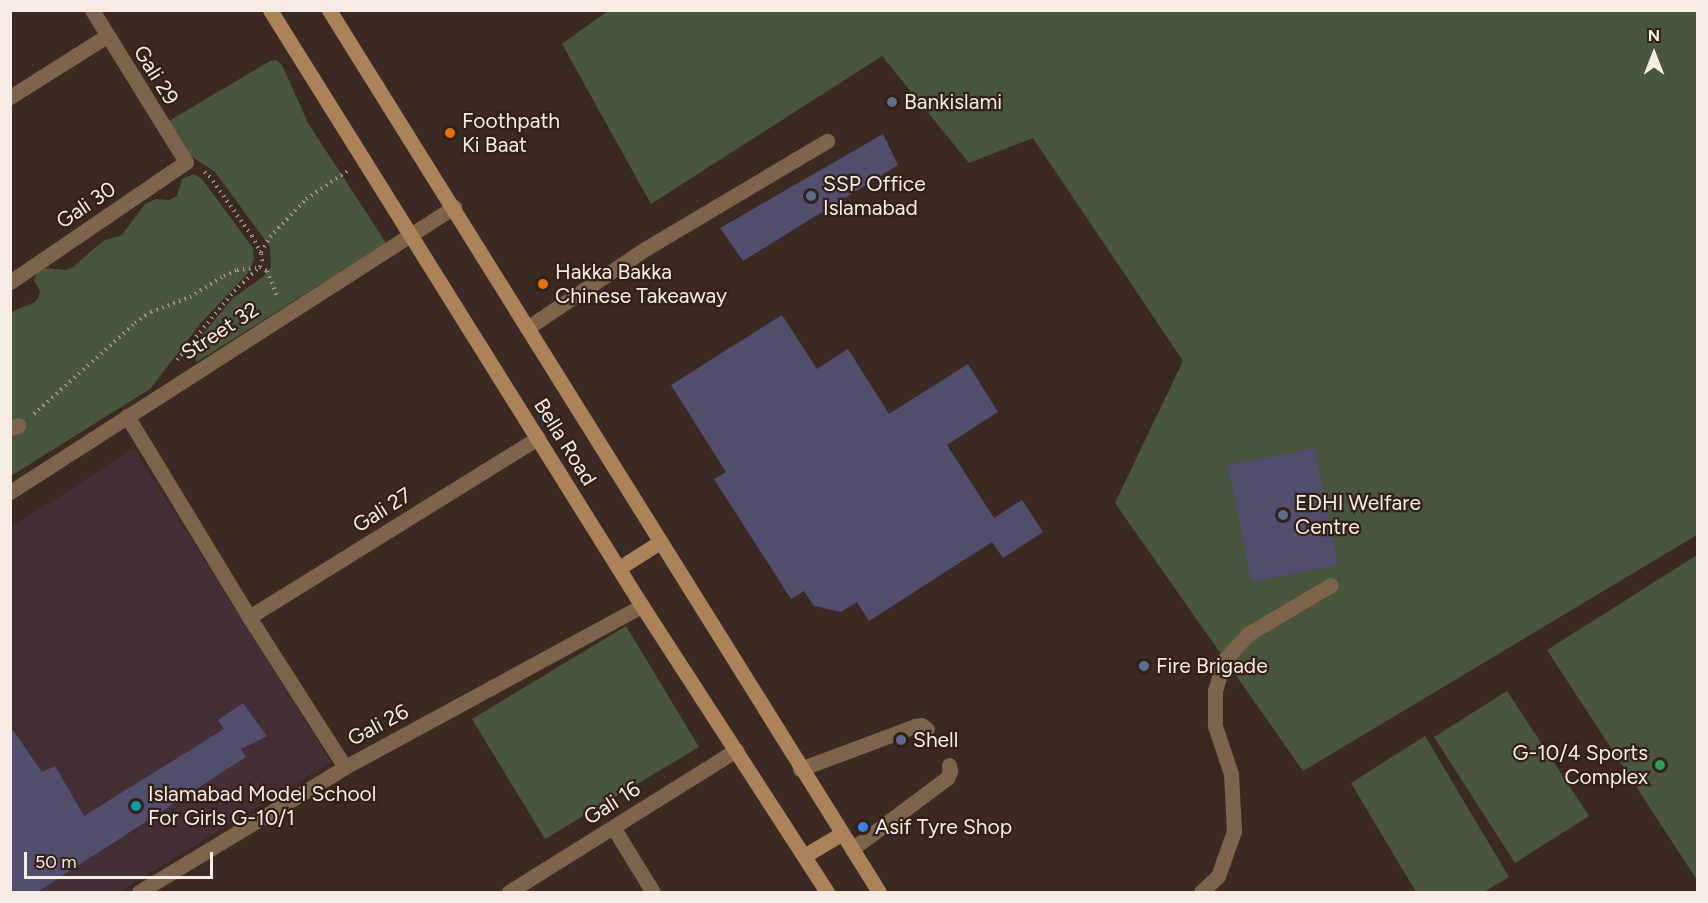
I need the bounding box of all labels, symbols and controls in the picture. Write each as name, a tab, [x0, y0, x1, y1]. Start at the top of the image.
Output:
north arrow	[1624, 24, 1684, 84]
text: N	[1648, 26, 1660, 45]
street label: Gali 29	[128, 41, 184, 109]
place label: Bankislami	[904, 89, 1002, 115]
marker: Bankislami	[885, 95, 899, 109]
place label: Foothpath Ki Baat	[462, 108, 560, 158]
marker: Foothpath Ki Baat	[443, 126, 457, 140]
place label: SSP Office Islamabad	[823, 171, 926, 221]
street label: Gali 30	[51, 176, 121, 234]
marker: SSP Office Islamabad	[804, 189, 818, 203]
place label: Hakka Bakka Chinese Takeaway	[555, 259, 727, 309]
marker: Hakka Bakka Chinese Takeaway	[536, 277, 550, 291]
street label: Street 32	[177, 297, 263, 365]
street label: Bella Road	[528, 394, 602, 490]
street label: Gali 27	[348, 482, 416, 538]
place label: EDHI Welfare Centre	[1295, 490, 1421, 540]
marker: EDHI Welfare Centre	[1276, 508, 1290, 522]
place label: Fire Brigade	[1156, 653, 1268, 679]
marker: Fire Brigade	[1137, 659, 1151, 673]
street label: Gali 26	[343, 699, 413, 751]
place label: Shell	[913, 727, 958, 753]
marker: Shell	[894, 733, 908, 747]
place label: G-10/4 Sports Complex	[1512, 740, 1648, 790]
marker: G-10/4 Sports Complex	[1653, 758, 1667, 772]
street label: Gali 16	[579, 776, 645, 830]
place label: Islamabad Model School For Girls G-10/1	[148, 781, 376, 831]
marker: Islamabad Model School For Girls G-10/1	[129, 799, 143, 813]
place label: Asif Tyre Shop	[875, 814, 1012, 840]
marker: Asif Tyre Shop	[856, 820, 870, 834]
scale bar	[27, 840, 216, 878]
text: 50 m	[35, 851, 77, 873]

